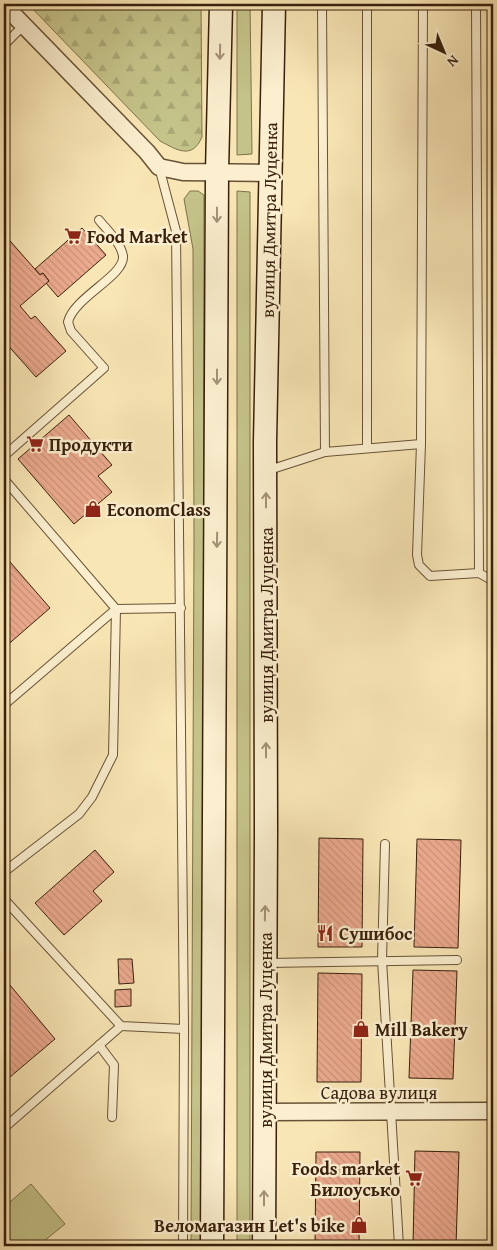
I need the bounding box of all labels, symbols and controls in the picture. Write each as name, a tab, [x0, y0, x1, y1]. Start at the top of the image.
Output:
north arrow	[420, 28, 470, 78]
one-way arrow	[215, 44, 224, 60]
text: N	[442, 51, 463, 72]
street label: вулиця Дмитра Луценка	[254, 122, 284, 318]
one-way arrow	[212, 206, 222, 223]
place label: Food Market	[87, 223, 188, 250]
supermarket icon: Food Market	[63, 226, 83, 246]
one-way arrow	[212, 369, 222, 385]
place label: Продукти	[49, 431, 133, 458]
supermarket icon: Продукти	[25, 434, 45, 454]
one-way arrow	[261, 492, 271, 508]
place label: EconomClass	[107, 496, 211, 523]
shop icon: EconomClass	[83, 499, 103, 519]
street label: вулиця Дмитра Луценка	[253, 527, 280, 723]
one-way arrow	[212, 532, 222, 548]
one-way arrow	[261, 742, 271, 758]
one-way arrow	[261, 905, 270, 921]
place label: Сушибос	[339, 920, 412, 947]
restaurant icon: Сушибос	[315, 923, 335, 943]
street label: вулиця Дмитра Луценка	[252, 932, 279, 1128]
place label: Mill Bakery	[375, 1016, 469, 1043]
shop icon: Mill Bakery	[351, 1019, 371, 1039]
street label: Садова вулиця	[321, 1079, 437, 1106]
place label: Foods market Билоусько	[292, 1155, 400, 1203]
supermarket icon: Foods market Билоусько	[404, 1168, 424, 1188]
one-way arrow	[259, 1190, 269, 1206]
place label: Веломагазин Let's bike	[154, 1212, 345, 1239]
shop icon: Веломагазин Let's bike	[349, 1215, 369, 1235]

